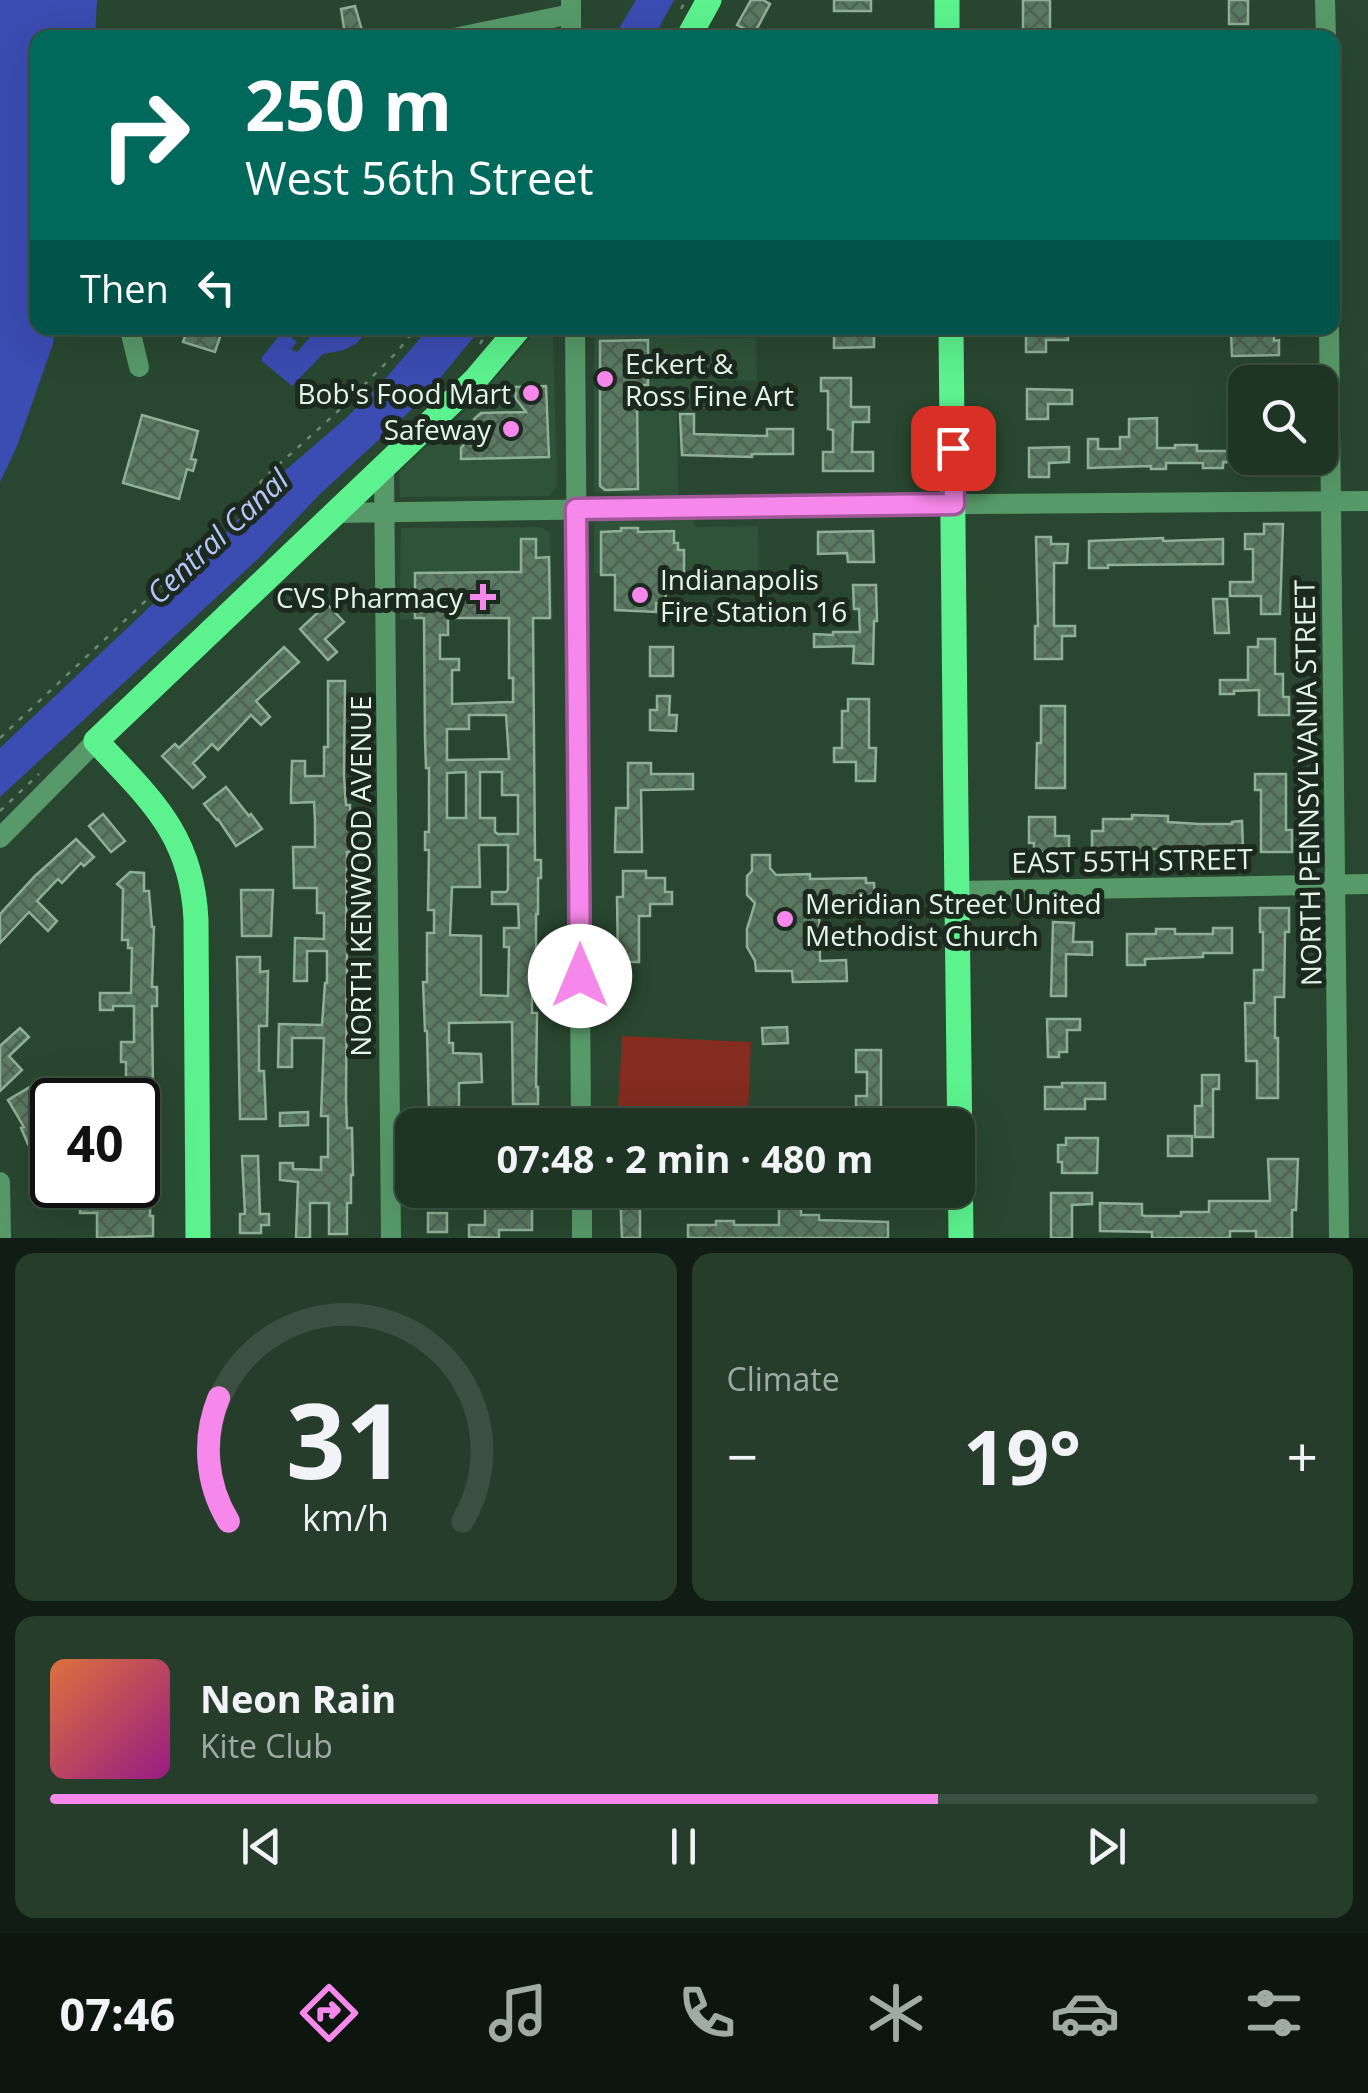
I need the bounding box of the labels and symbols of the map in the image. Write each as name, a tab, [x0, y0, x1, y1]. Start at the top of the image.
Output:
place label: Eckert & Ross Fine Art	[625, 344, 794, 414]
marker: Eckert & Ross Fine Art	[594, 368, 616, 390]
place label: Bob's Food Mart	[297, 374, 511, 412]
marker: Bob's Food Mart	[520, 382, 542, 404]
pin	[911, 406, 996, 491]
place label: Safeway	[384, 410, 492, 448]
marker: Safeway	[500, 418, 522, 440]
water label: Central Canal	[137, 459, 298, 612]
place label: Indianapolis Fire Station 16	[660, 560, 847, 630]
place label: CVS Pharmacy	[276, 578, 464, 616]
street label: NORTH PENNSYLVANIA STREET	[1284, 579, 1330, 987]
marker: Indianapolis Fire Station 16	[629, 584, 651, 606]
marker: CVS Pharmacy	[472, 586, 494, 608]
street label: NORTH KENWOOD AVENUE	[341, 695, 379, 1057]
street label: EAST 55TH STREET	[1011, 839, 1254, 881]
place label: Meridian Street United Methodist Church	[805, 884, 1102, 954]
marker: Meridian Street United Methodist Church	[774, 908, 796, 930]
position arrow	[528, 924, 632, 1028]
speed limit sign: 40	[30, 1078, 160, 1208]

